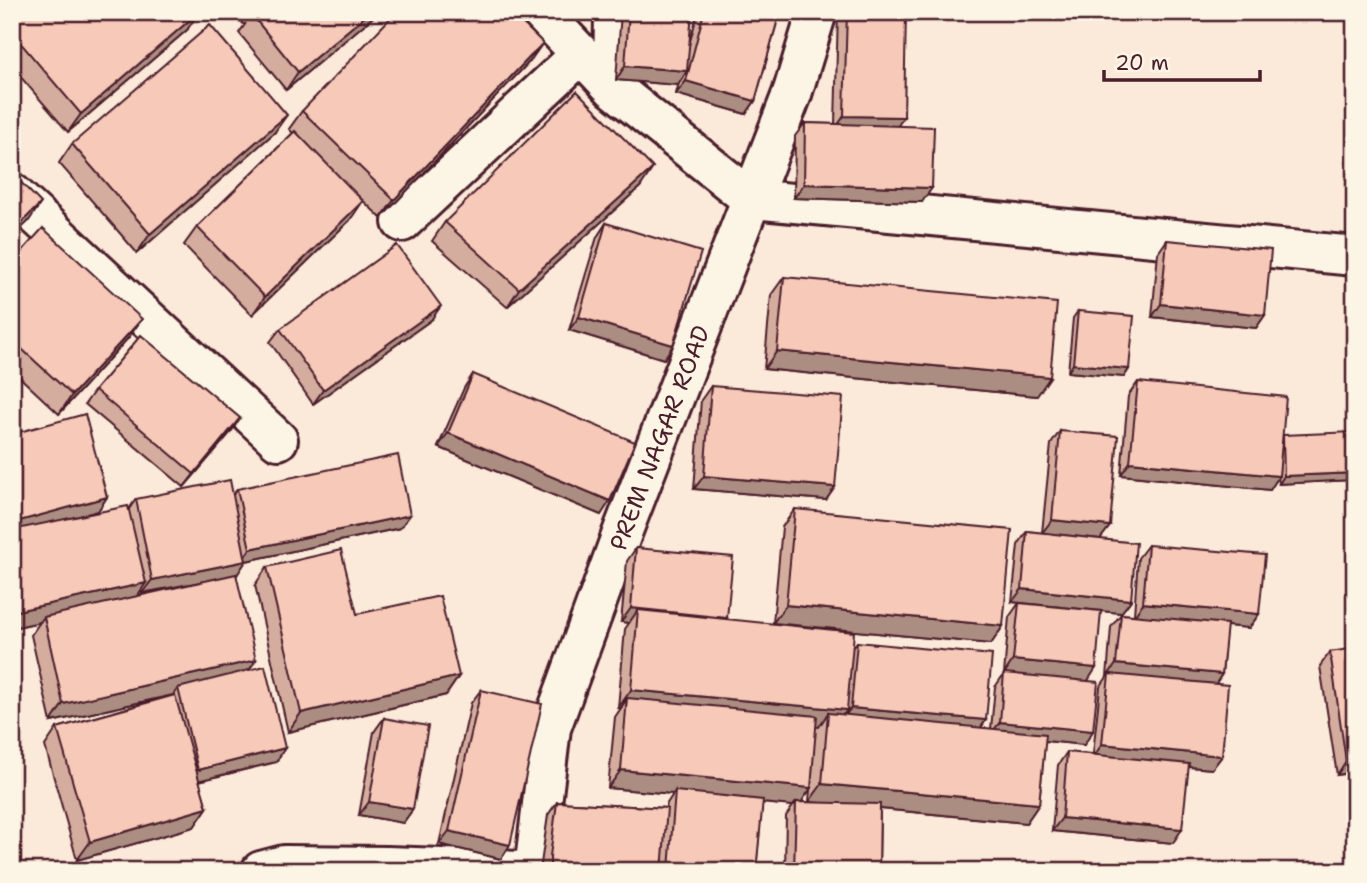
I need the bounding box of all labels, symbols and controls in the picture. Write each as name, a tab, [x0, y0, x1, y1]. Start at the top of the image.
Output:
scale bar	[1104, 38, 1260, 82]
text: 20 m	[1115, 49, 1169, 77]
street label: PREM NAGAR ROAD	[602, 321, 718, 555]

